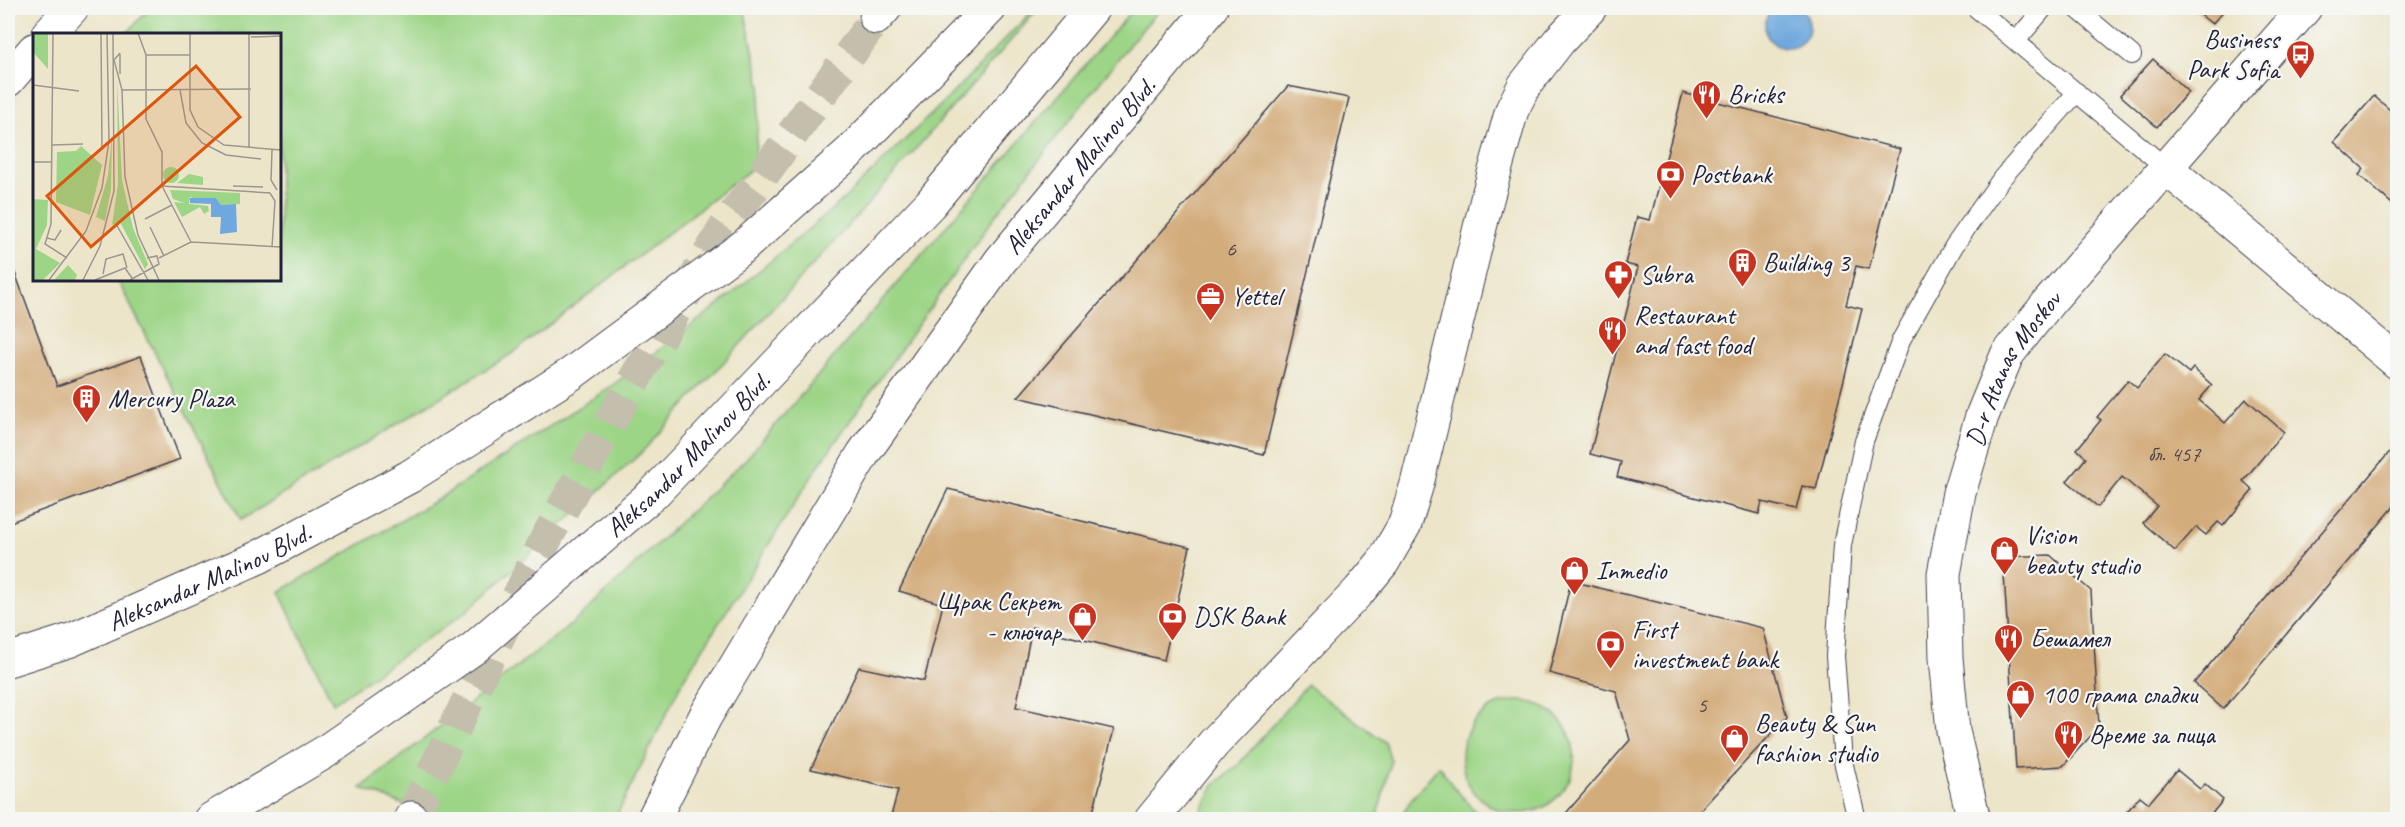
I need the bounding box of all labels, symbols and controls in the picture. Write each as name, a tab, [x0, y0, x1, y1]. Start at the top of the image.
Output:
place label: Business Park Sofia	[2187, 23, 2281, 86]
inset map	[33, 33, 280, 280]
bus stop icon: Business Park Sofia	[2284, 38, 2316, 80]
street label: Aleksandar Malinov Blvd.	[997, 70, 1164, 261]
restaurant icon: Bricks	[1691, 78, 1723, 120]
place label: Bricks	[1728, 78, 1785, 111]
bank icon: Postbank	[1654, 158, 1686, 200]
place label: Postbank	[1691, 158, 1773, 191]
house number: 6	[1226, 235, 1237, 263]
building icon: Building 3	[1726, 246, 1758, 288]
place label: Building 3	[1763, 246, 1852, 279]
pharmacy icon: Subra	[1603, 258, 1635, 300]
place label: Subra	[1640, 258, 1694, 291]
office icon: Yettel	[1194, 280, 1226, 322]
place label: Yettel	[1231, 280, 1286, 313]
street label: D-r Atanas Moskov	[1958, 282, 2070, 450]
place label: Restaurant and fast food	[1634, 299, 1755, 362]
restaurant icon: Restaurant and fast food	[1597, 314, 1629, 356]
street label: Aleksandar Malinov Blvd.	[599, 365, 778, 544]
building icon: Mercury Plaza	[71, 382, 103, 424]
place label: Mercury Plaza	[108, 382, 236, 415]
house number: бл. 457	[2148, 440, 2201, 468]
street label: Aleksandar Malinov Blvd.	[103, 516, 318, 639]
place label: Vision beauty studio	[2025, 519, 2142, 582]
shop icon: Vision beauty studio	[1988, 534, 2020, 576]
shop icon: Inmedio	[1559, 554, 1591, 596]
place label: Inmedio	[1596, 554, 1668, 587]
place label: Щрак Секрет - ключар	[937, 585, 1063, 648]
shop icon: Щрак Секрет - ключар	[1066, 600, 1098, 642]
bank icon: DSK Bank	[1156, 600, 1188, 642]
place label: DSK Bank	[1193, 600, 1287, 633]
place label: First investment bank	[1632, 613, 1780, 676]
restaurant icon: Бешамел	[1993, 622, 2025, 664]
place label: Бешамел	[2030, 622, 2112, 655]
bank icon: First investment bank	[1595, 628, 1627, 670]
shop icon: 100 грама сладки	[2005, 678, 2037, 720]
place label: 100 грама сладки	[2042, 678, 2199, 711]
house number: 5	[1697, 691, 1708, 719]
place label: Beauty & Sun fashion studio	[1755, 707, 1880, 770]
restaurant icon: Време за пица	[2052, 718, 2084, 760]
place label: Време за пица	[2089, 718, 2216, 751]
shop icon: Beauty & Sun fashion studio	[1718, 722, 1750, 764]

